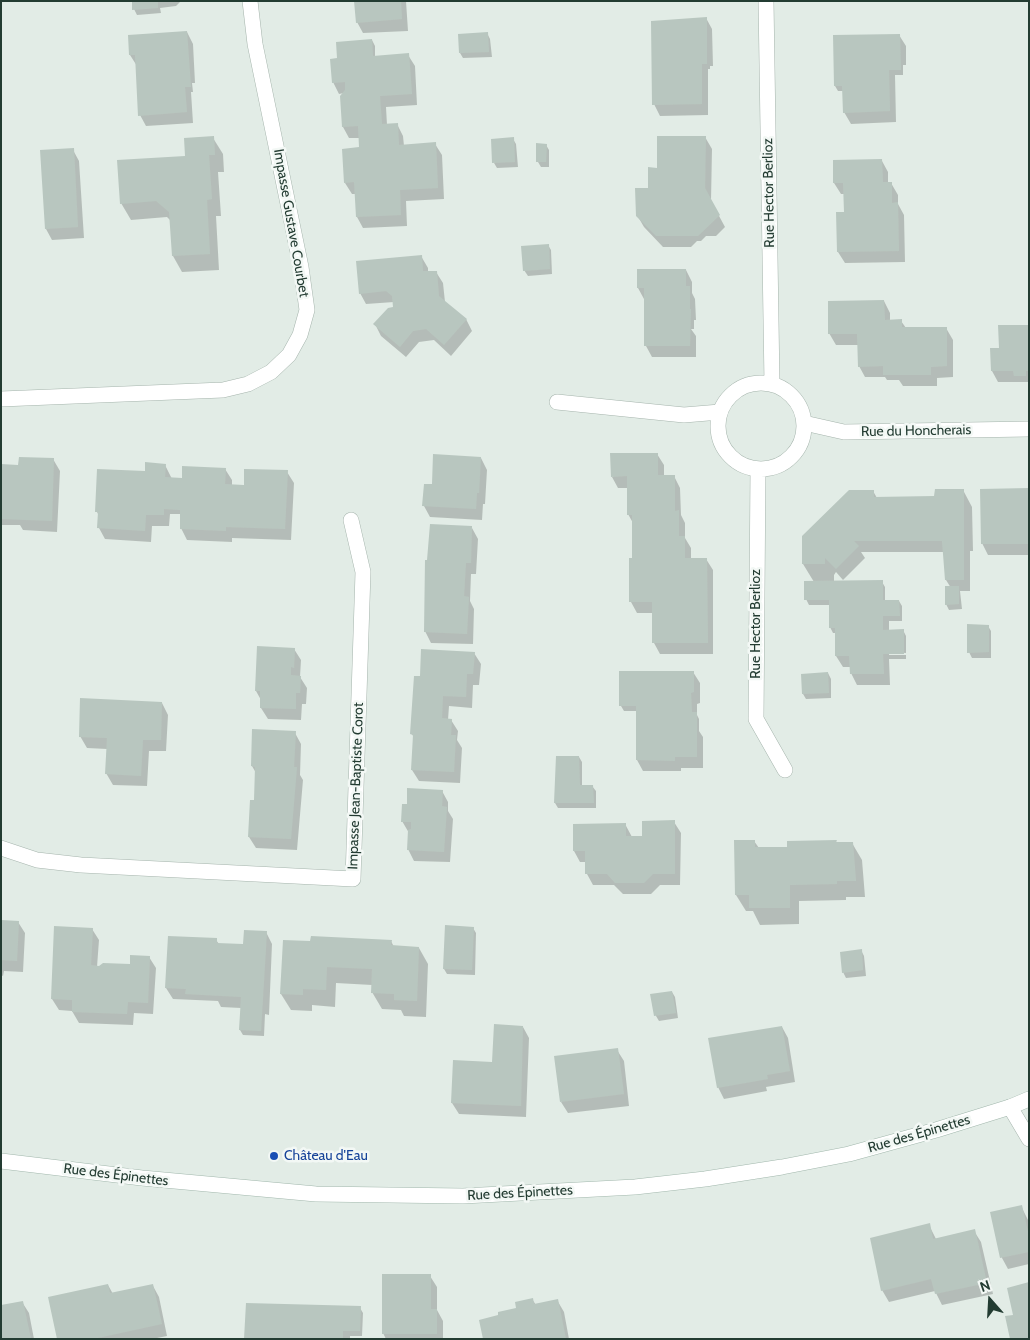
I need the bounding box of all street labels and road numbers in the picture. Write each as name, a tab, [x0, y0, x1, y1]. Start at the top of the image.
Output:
street label: Rue Hector Berlioz	[760, 138, 778, 248]
street label: Impasse Gustave Courbet	[270, 147, 312, 299]
street label: Rue du Honcherais	[861, 422, 971, 440]
street label: Rue Hector Berlioz	[748, 569, 764, 679]
street label: Impasse Jean-Baptiste Corot	[345, 702, 367, 870]
street label: Rue des Épinettes	[866, 1111, 972, 1157]
street label: Rue des Épinettes	[63, 1160, 169, 1190]
street label: Rue des Épinettes	[467, 1182, 573, 1204]

